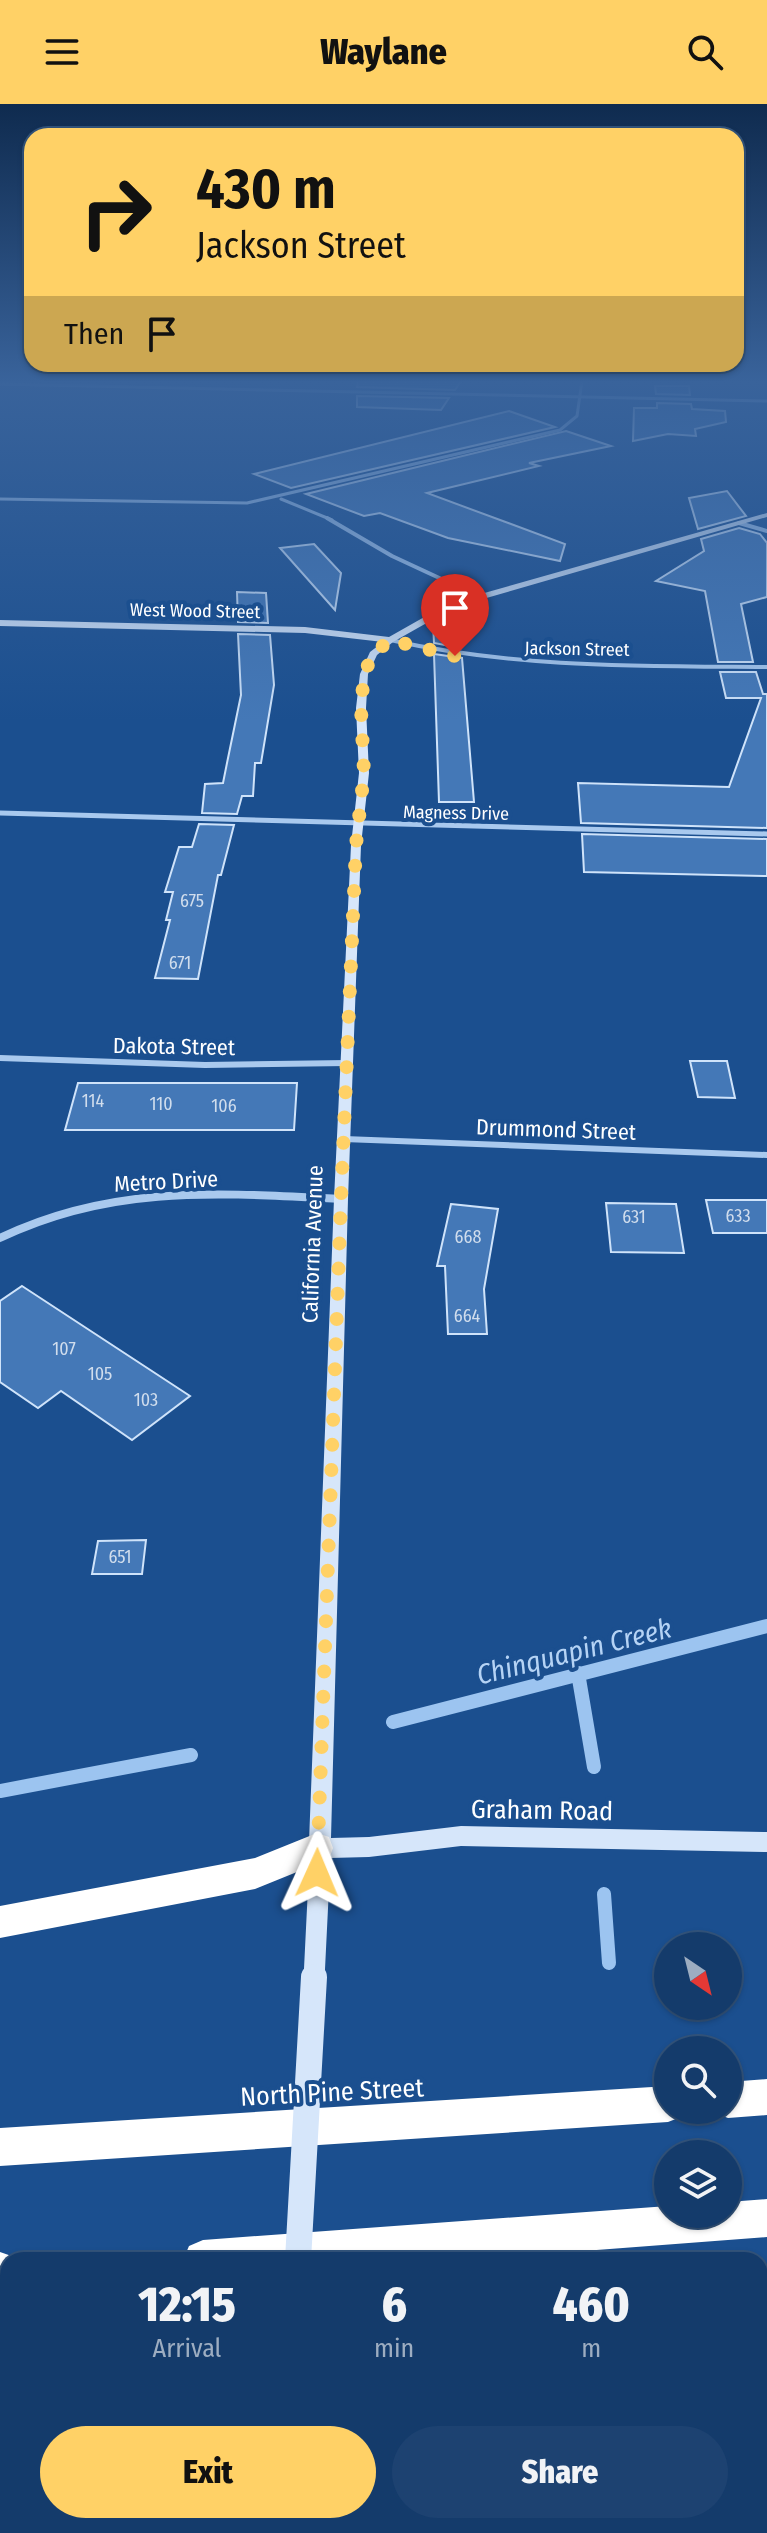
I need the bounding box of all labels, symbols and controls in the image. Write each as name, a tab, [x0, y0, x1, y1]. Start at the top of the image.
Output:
icon: menu	[40, 30, 84, 74]
text: Waylane	[320, 30, 447, 74]
icon: search	[683, 30, 727, 74]
text: 430 m	[196, 156, 336, 223]
icon: right	[64, 160, 168, 264]
text: Jackson Street	[196, 224, 406, 268]
icon: arrive	[140, 312, 184, 356]
text: Then	[64, 316, 124, 352]
pin	[421, 574, 489, 656]
icon: arrive	[433, 586, 477, 630]
street label: West Wood Street	[130, 599, 260, 623]
street label: Jackson Street	[524, 637, 630, 661]
street label: Magness Drive	[403, 801, 509, 825]
house number: 675	[180, 890, 204, 912]
house number: 671	[169, 952, 191, 974]
street label: Dakota Street	[113, 1032, 236, 1061]
house number: 114	[82, 1090, 105, 1112]
house number: 110	[149, 1093, 173, 1115]
house number: 106	[211, 1095, 237, 1117]
street label: Drummond Street	[476, 1113, 637, 1146]
street label: Metro Drive	[113, 1165, 219, 1198]
street label: California Avenue	[296, 1165, 329, 1323]
house number: 633	[725, 1205, 751, 1227]
house number: 631	[622, 1206, 646, 1228]
house number: 668	[455, 1226, 481, 1248]
house number: 664	[454, 1305, 481, 1327]
house number: 107	[52, 1338, 76, 1360]
house number: 105	[88, 1363, 112, 1385]
house number: 103	[134, 1389, 158, 1411]
house number: 651	[108, 1546, 132, 1568]
water label: Chinquapin Creek	[473, 1611, 675, 1692]
street label: Graham Road	[471, 1794, 613, 1827]
position arrow	[275, 1831, 359, 1915]
north arrow	[654, 1932, 742, 2020]
map controls	[654, 1932, 742, 2228]
button: search	[654, 2036, 742, 2124]
street label: North Pine Street	[240, 2072, 425, 2113]
button: layers	[654, 2140, 742, 2228]
text: 12:15	[138, 2276, 236, 2334]
text: 6	[381, 2276, 407, 2334]
text: 460	[553, 2276, 630, 2334]
text: Arrival	[153, 2333, 222, 2364]
text: min	[374, 2333, 414, 2364]
text: m	[581, 2333, 601, 2364]
button: Exit	[40, 2426, 376, 2518]
button: Share	[392, 2426, 728, 2518]

